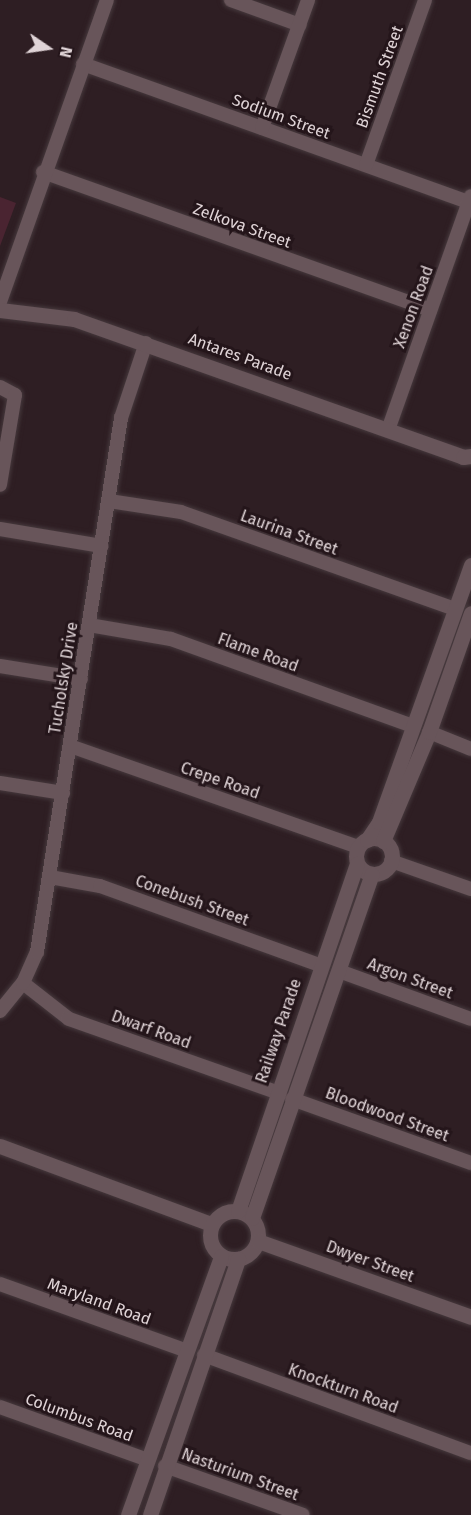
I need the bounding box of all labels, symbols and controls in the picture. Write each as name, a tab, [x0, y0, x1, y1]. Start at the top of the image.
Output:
north arrow	[18, 18, 78, 78]
street label: Bismuth Street	[353, 23, 407, 131]
text: N	[56, 45, 76, 59]
street label: Sodium Street	[229, 90, 333, 144]
street label: Zelkova Street	[190, 199, 294, 253]
street label: Xenon Road	[390, 263, 438, 351]
street label: Antares Parade	[186, 329, 294, 385]
street label: Laurina Street	[238, 506, 340, 560]
street label: Tucholsky Drive	[46, 621, 82, 735]
street label: Flame Road	[215, 630, 301, 676]
street label: Crepe Road	[178, 758, 262, 804]
street label: Conebush Street	[133, 872, 251, 930]
street label: Argon Street	[365, 955, 455, 1003]
street label: Railway Parade	[252, 976, 306, 1086]
street label: Dwarf Road	[109, 1007, 193, 1053]
street label: Bloodwood Street	[323, 1084, 451, 1146]
street label: Dwyer Street	[323, 1237, 417, 1287]
street label: Maryland Road	[45, 1274, 153, 1330]
street label: Knockturn Road	[285, 1360, 401, 1418]
street label: Columbus Road	[23, 1390, 135, 1446]
street label: Nasturium Street	[179, 1445, 301, 1505]

